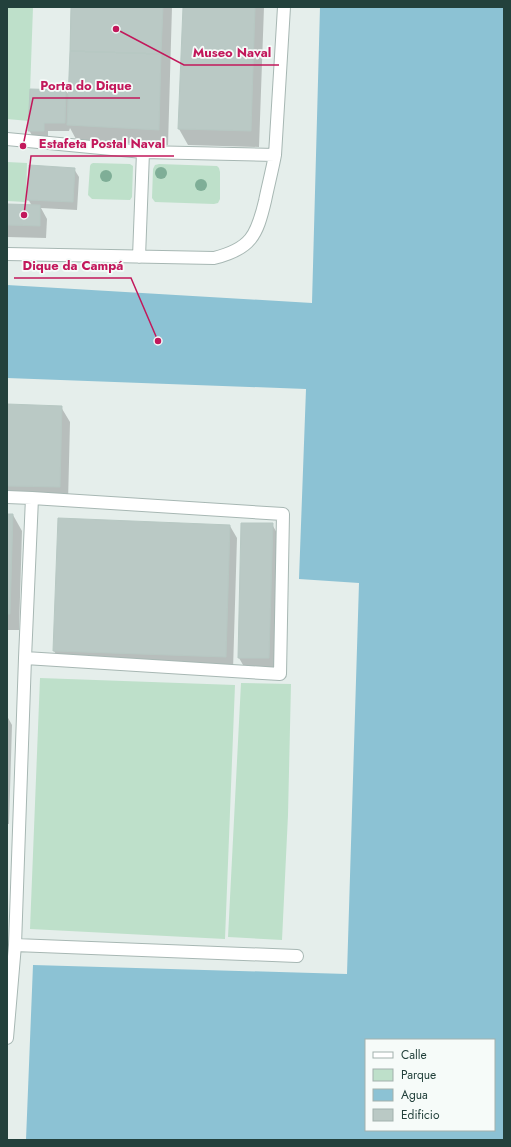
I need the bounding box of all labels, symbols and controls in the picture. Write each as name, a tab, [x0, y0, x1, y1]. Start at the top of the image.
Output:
callout: Museo Naval	[184, 40, 279, 65]
text: Museo Naval	[193, 43, 271, 62]
callout: Porta do Dique	[33, 73, 140, 98]
text: Porta do Dique	[40, 76, 132, 95]
callout: Estafeta Postal Naval	[31, 131, 174, 156]
text: Estafeta Postal Naval	[39, 134, 165, 153]
callout: Dique da Campá	[14, 253, 131, 278]
text: Dique da Campá	[23, 256, 123, 275]
legend	[365, 1039, 495, 1131]
text: Calle	[401, 1046, 427, 1064]
text: Parque	[401, 1066, 436, 1084]
text: Agua	[401, 1086, 428, 1104]
text: Edificio	[401, 1106, 440, 1124]

